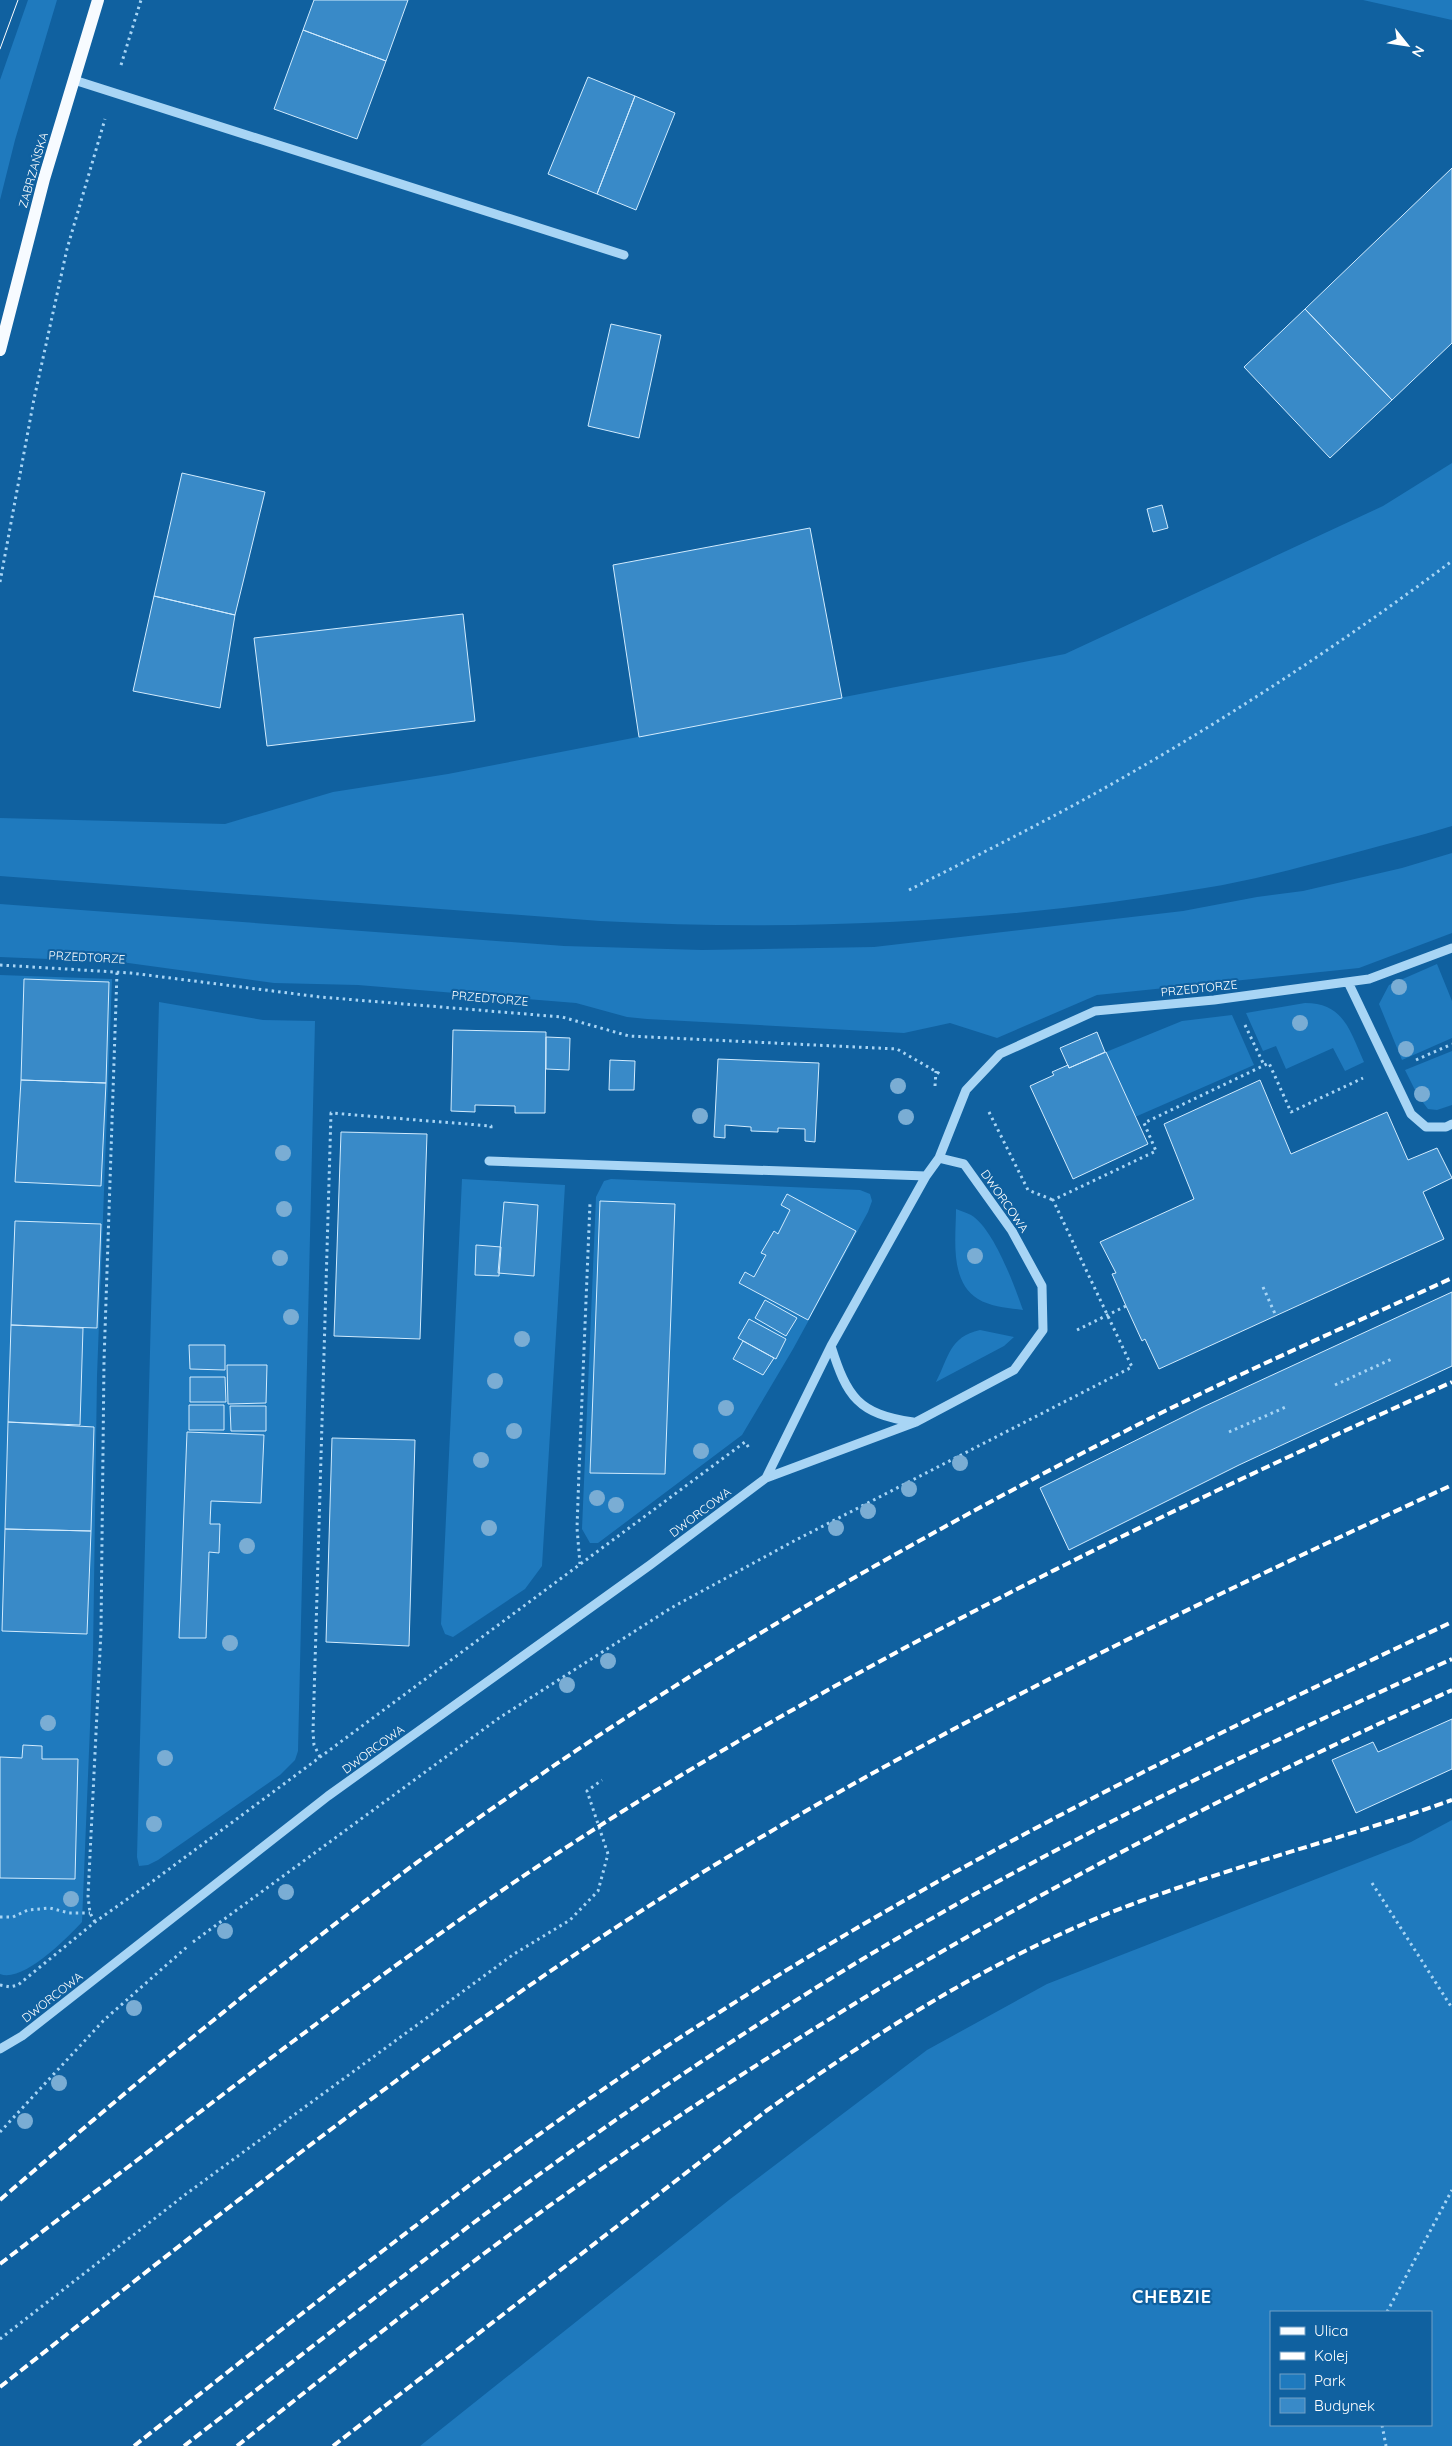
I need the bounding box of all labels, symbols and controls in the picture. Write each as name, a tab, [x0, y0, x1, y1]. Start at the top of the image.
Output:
north arrow	[1382, 20, 1432, 70]
text: N	[1408, 43, 1429, 60]
street label: ZABRZAŃSKA	[15, 130, 51, 210]
street label: PRZEDTORZE	[48, 947, 126, 967]
street label: PRZEDTORZE	[1160, 977, 1238, 999]
street label: PRZEDTORZE	[451, 987, 529, 1009]
street label: DWORCOWA	[978, 1167, 1032, 1236]
street label: DWORCOWA	[666, 1484, 734, 1540]
street label: DWORCOWA	[339, 1721, 407, 1777]
street label: DWORCOWA	[19, 1968, 86, 2025]
district label: CHEBZIE	[1132, 2285, 1212, 2308]
legend	[1270, 2311, 1432, 2426]
text: Ulica	[1314, 2321, 1348, 2340]
text: Kolej	[1314, 2346, 1349, 2365]
text: Park	[1314, 2371, 1346, 2390]
text: Budynek	[1314, 2396, 1375, 2415]

